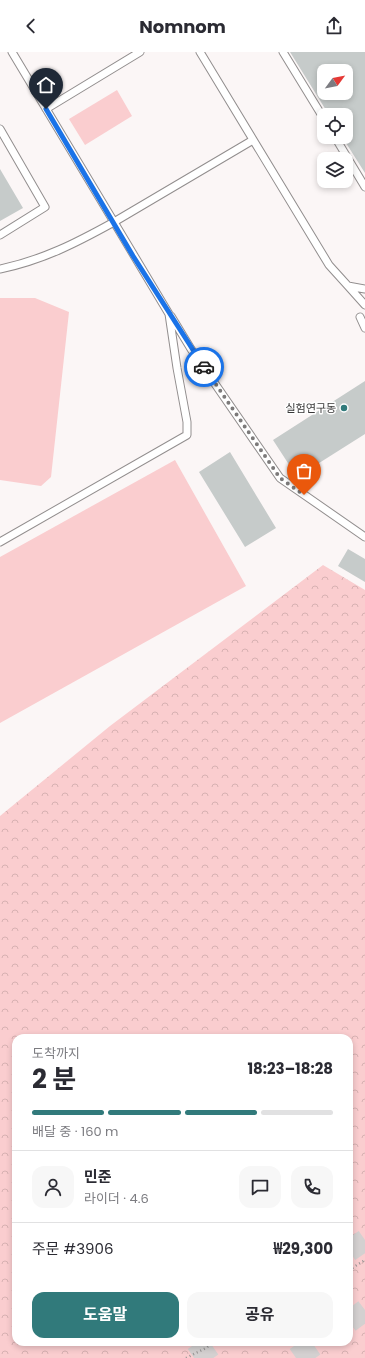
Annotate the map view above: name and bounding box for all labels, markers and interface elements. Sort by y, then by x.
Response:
text: Nomnom [139,14,226,39]
icon: back [20,15,42,37]
icon: share [323,15,345,37]
north arrow [317,64,353,100]
map controls [317,64,353,188]
pin [29,68,63,109]
icon: home [35,74,57,96]
button: locate [317,108,353,144]
button: layers [317,152,353,188]
courier [184,347,224,387]
icon: car [193,356,215,378]
place label: 실험연구동 [285,400,336,416]
marker: 실험연구동 [339,403,349,413]
pin [287,454,321,495]
icon: bag [293,460,315,482]
text: 도착까지 [32,1044,80,1063]
text: 18:23–18:28 [247,1058,333,1079]
text: 2 분 [32,1061,76,1097]
text: 배달 중 · 160 m [32,1122,119,1141]
button: person [32,1166,74,1208]
text: 민준 [84,1166,112,1187]
button: chat [239,1166,281,1208]
button: phone [291,1166,333,1208]
text: 라이더 · 4.6 [84,1189,149,1208]
text: 주문 #3906 [32,1238,113,1259]
text: ₩29,300 [273,1238,333,1259]
button: 도움말 [32,1292,179,1338]
button: 공유 [187,1292,333,1338]

